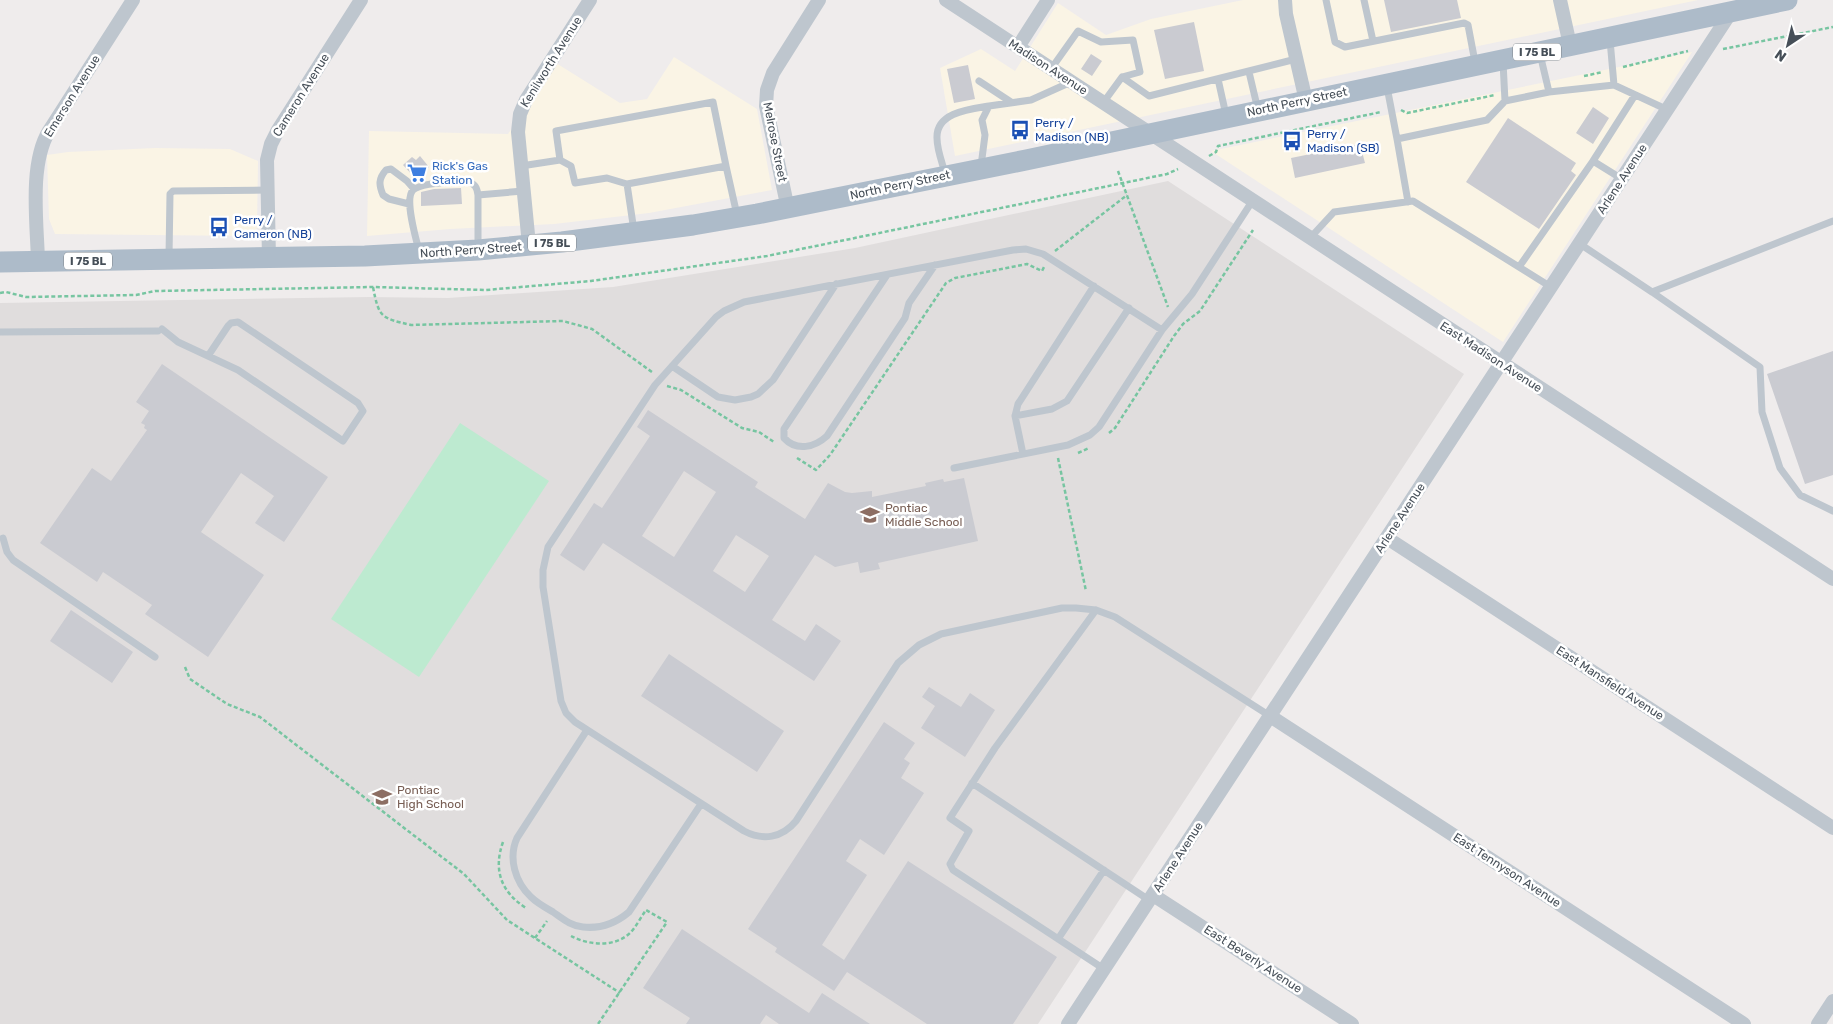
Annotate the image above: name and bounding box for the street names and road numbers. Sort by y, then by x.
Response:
street label: Kenilworth Avenue [517,14,585,110]
street label: Madison Avenue [1006,36,1090,98]
road number: I 75 BL [1513,44,1561,61]
street label: Cameron Avenue [270,51,332,139]
street label: Emerson Avenue [41,52,103,140]
street label: North Perry Street [1246,84,1349,119]
street label: Melrose Street [760,101,790,183]
street label: Arlene Avenue [1594,141,1650,217]
street label: North Perry Street [849,167,952,202]
road number: I 75 BL [528,234,576,252]
street label: North Perry Street [420,239,523,261]
road number: I 75 BL [64,252,112,270]
street label: East Madison Avenue [1437,319,1545,395]
street label: Arlene Avenue [1372,480,1428,556]
street label: East Mansfield Avenue [1554,643,1667,723]
street label: Arlene Avenue [1150,819,1206,895]
street label: East Tennyson Avenue [1451,830,1564,910]
street label: East Beverly Avenue [1201,922,1305,996]

